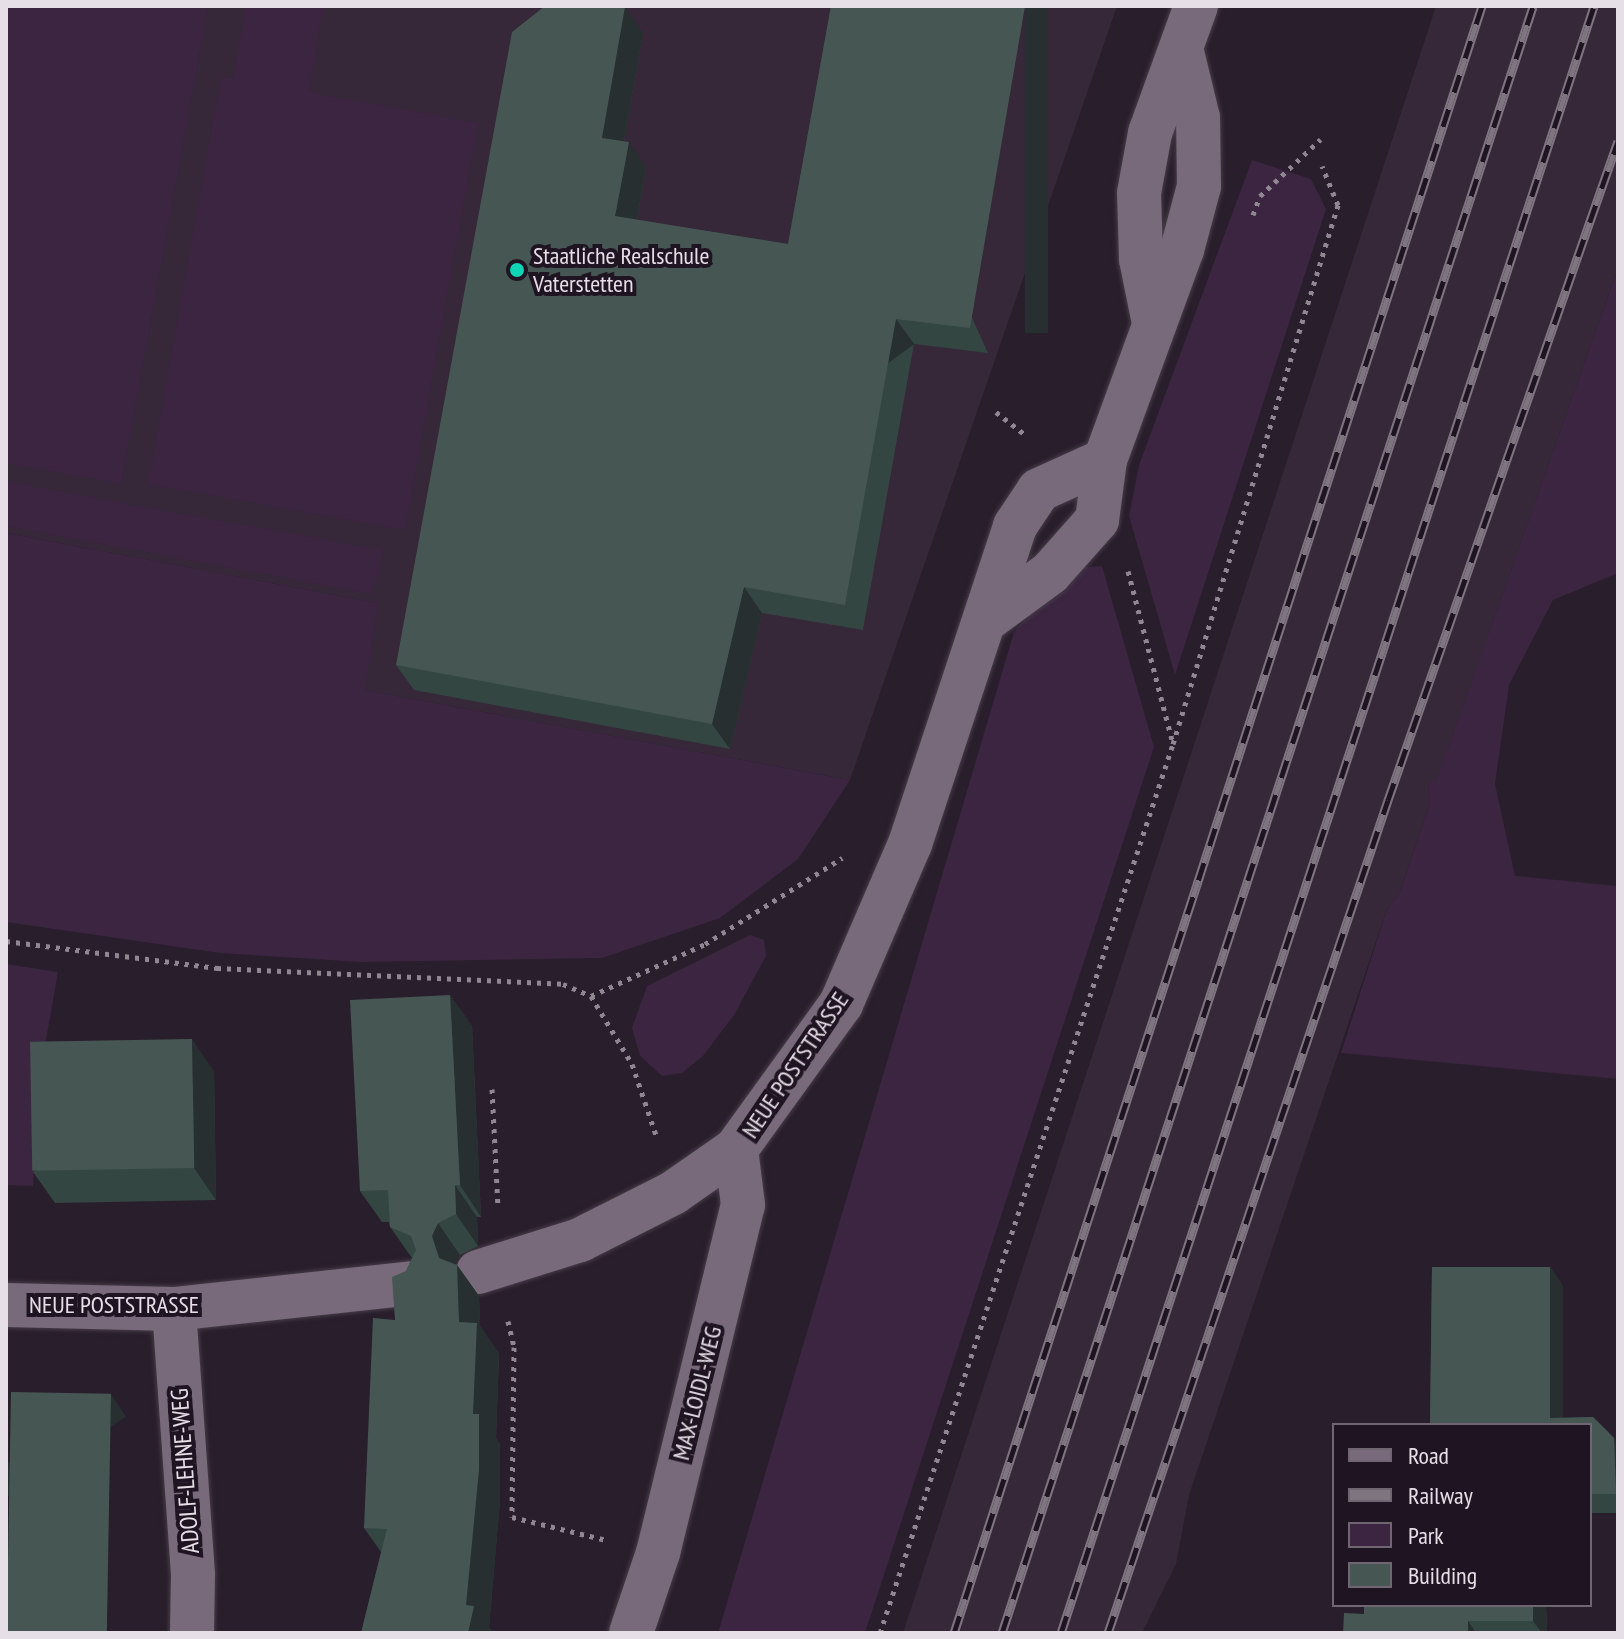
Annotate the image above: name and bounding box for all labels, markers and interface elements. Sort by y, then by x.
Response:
place label: Staatliche Realschule Vaterstetten [533,242,709,298]
marker: Staatliche Realschule Vaterstetten [508,261,526,279]
street label: NEUE POSTSTRASSE [736,987,854,1143]
street label: NEUE POSTSTRASSE [29,1291,199,1319]
street label: MAX-LOIDL-WEG [666,1323,728,1463]
street label: ADOLF-LEHNE-WEG [165,1387,205,1555]
legend [1332,1423,1592,1607]
text: Road [1408,1440,1449,1471]
text: Railway [1408,1480,1473,1511]
text: Park [1408,1520,1444,1551]
text: Building [1408,1560,1477,1591]

